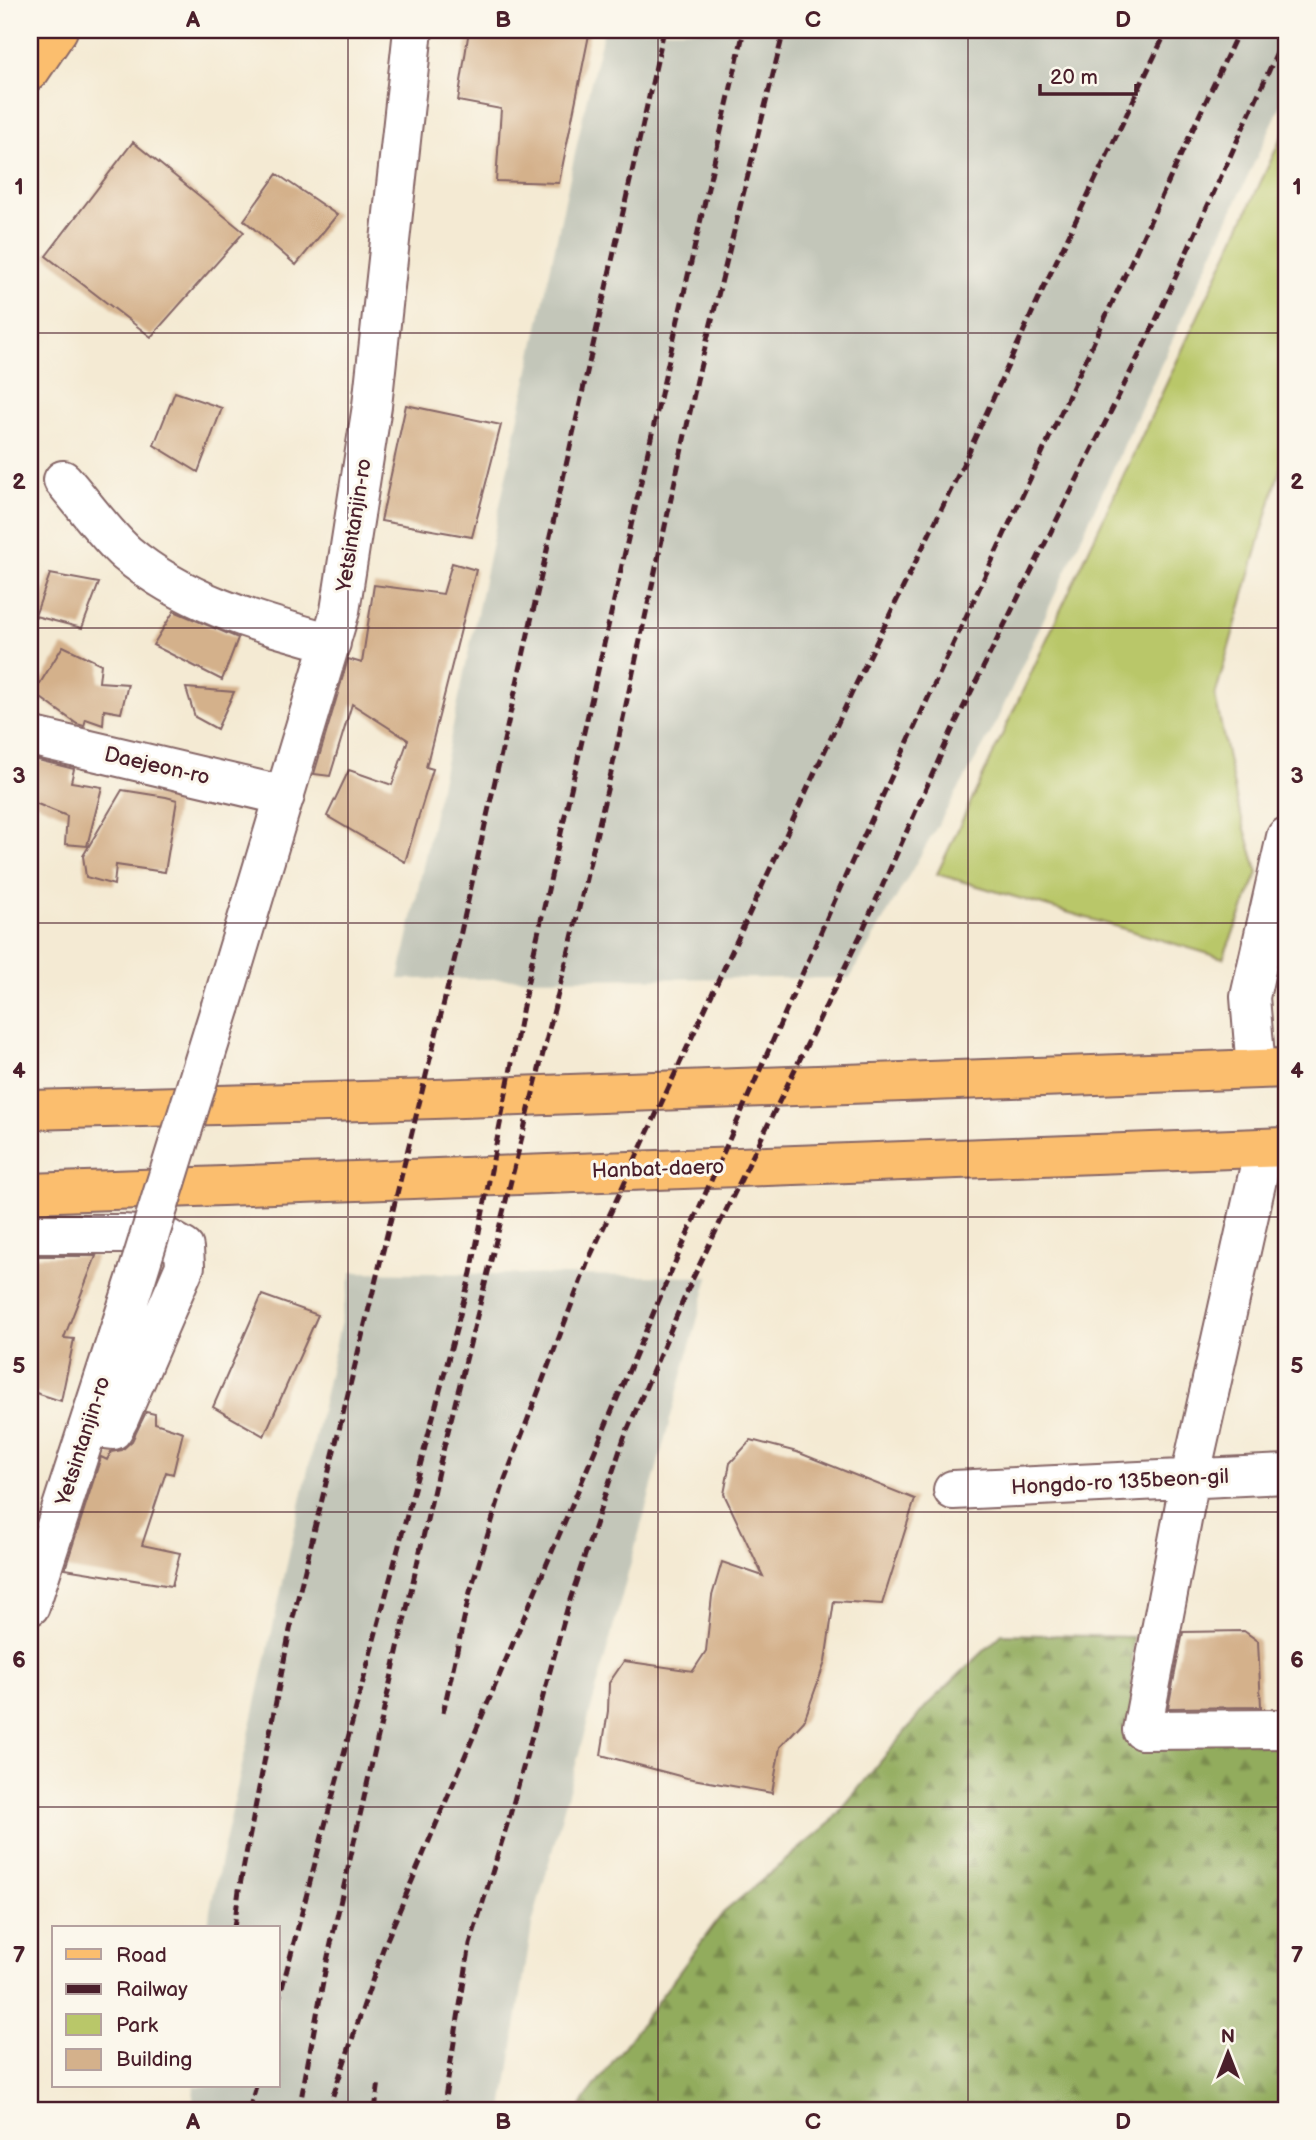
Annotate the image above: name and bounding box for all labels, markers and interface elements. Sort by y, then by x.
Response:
text: A [185,6,201,34]
text: B [495,6,511,34]
text: C [805,6,821,34]
text: D [1115,6,1131,34]
scale bar [1040,52,1136,96]
text: 20 m [1050,65,1098,90]
text: 1 [14,173,24,201]
text: 1 [1292,173,1302,201]
street label: Yetsintanjin-ro [331,457,377,594]
text: 2 [12,468,26,496]
text: 2 [1290,468,1304,496]
street label: Daejeon-ro [102,742,212,790]
text: 3 [12,762,26,790]
text: 3 [1290,762,1304,790]
text: 4 [12,1057,26,1085]
text: 4 [1290,1057,1304,1085]
street label: Hanbat-daero [591,1154,725,1184]
text: 5 [12,1352,26,1380]
text: 5 [1290,1352,1304,1380]
street label: Yetsintanjin-ro [50,1373,116,1510]
street label: Hongdo-ro 135beon-gil [1010,1464,1230,1500]
text: 6 [12,1646,26,1674]
text: 6 [1290,1646,1304,1674]
legend [52,1926,280,2088]
text: 7 [13,1941,26,1969]
text: 7 [1291,1941,1304,1969]
text: Road [116,1943,167,1968]
text: Railway [116,1977,188,2002]
text: Park [116,2013,159,2038]
north arrow [1194,2018,1264,2088]
text: N [1221,2026,1235,2049]
text: Building [116,2047,192,2072]
text: A [185,2108,201,2136]
text: B [495,2108,511,2136]
text: C [805,2108,821,2136]
text: D [1115,2108,1131,2136]

